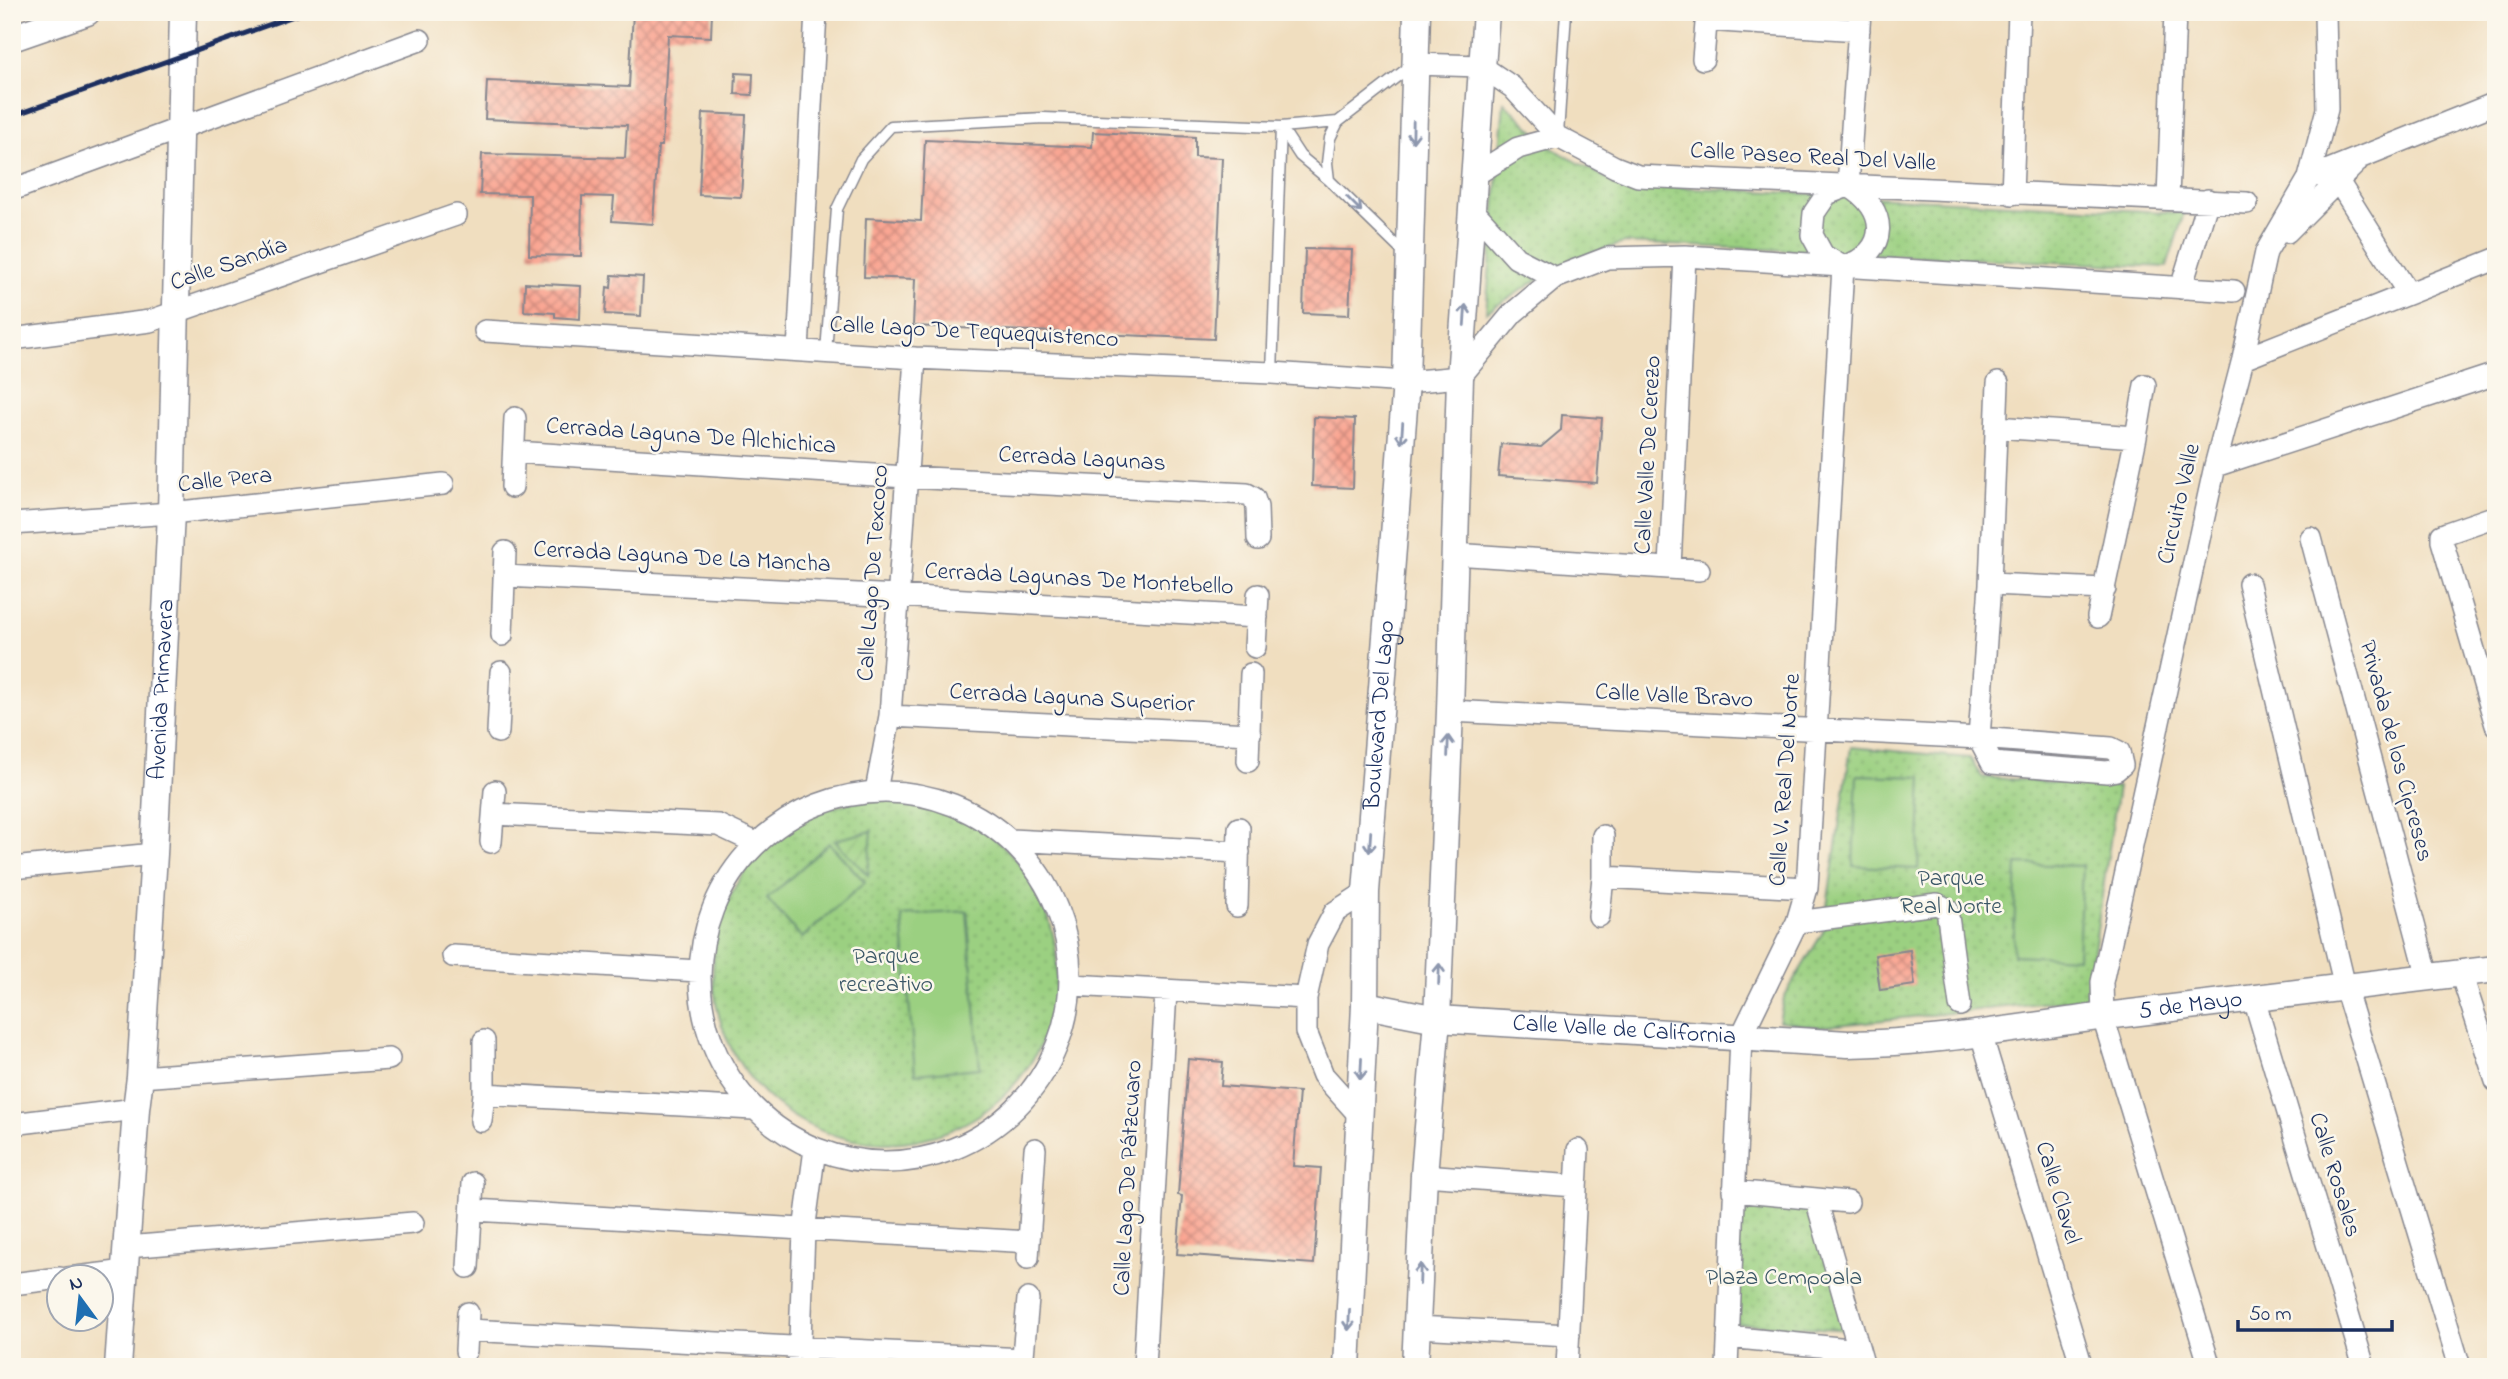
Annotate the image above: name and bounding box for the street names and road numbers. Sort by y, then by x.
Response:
street label: Calle Paseo Real Del Valle [1689,134,1937,182]
street label: Calle Sandía [166,229,292,301]
street label: Calle Lago De Tequequistenco [829,308,1119,358]
street label: Calle Valle De Cerezo [1626,355,1672,555]
street label: Cerrada Laguna De Alchichica [545,409,837,465]
street label: Cerrada Lagunas [997,438,1167,482]
street label: Circuito Valle [2149,440,2211,568]
street label: Calle Pera [176,459,274,503]
street label: Calle Lago De Texcoco [849,463,899,683]
street label: Cerrada Laguna De La Mancha [532,533,832,583]
street label: Cerrada Lagunas De Montebello [924,554,1234,606]
street label: Avenida Primavera [140,598,184,781]
street label: Boulevard Del Lago [1355,619,1405,812]
street label: Privada de los Cipreses [2349,636,2441,866]
street label: Calle V. Real Del Norte [1761,672,1811,888]
street label: Cerrada Laguna Superior [948,675,1196,723]
street label: Calle Valle Bravo [1594,675,1754,719]
street label: 5 de Mayo [2137,982,2244,1029]
street label: Calle Valle de California [1512,1006,1737,1055]
street label: Calle Lago De Pátzcuaro [1105,1059,1153,1297]
street label: Calle Rosales [2298,1108,2370,1242]
street label: Calle Clavel [2025,1137,2089,1249]

